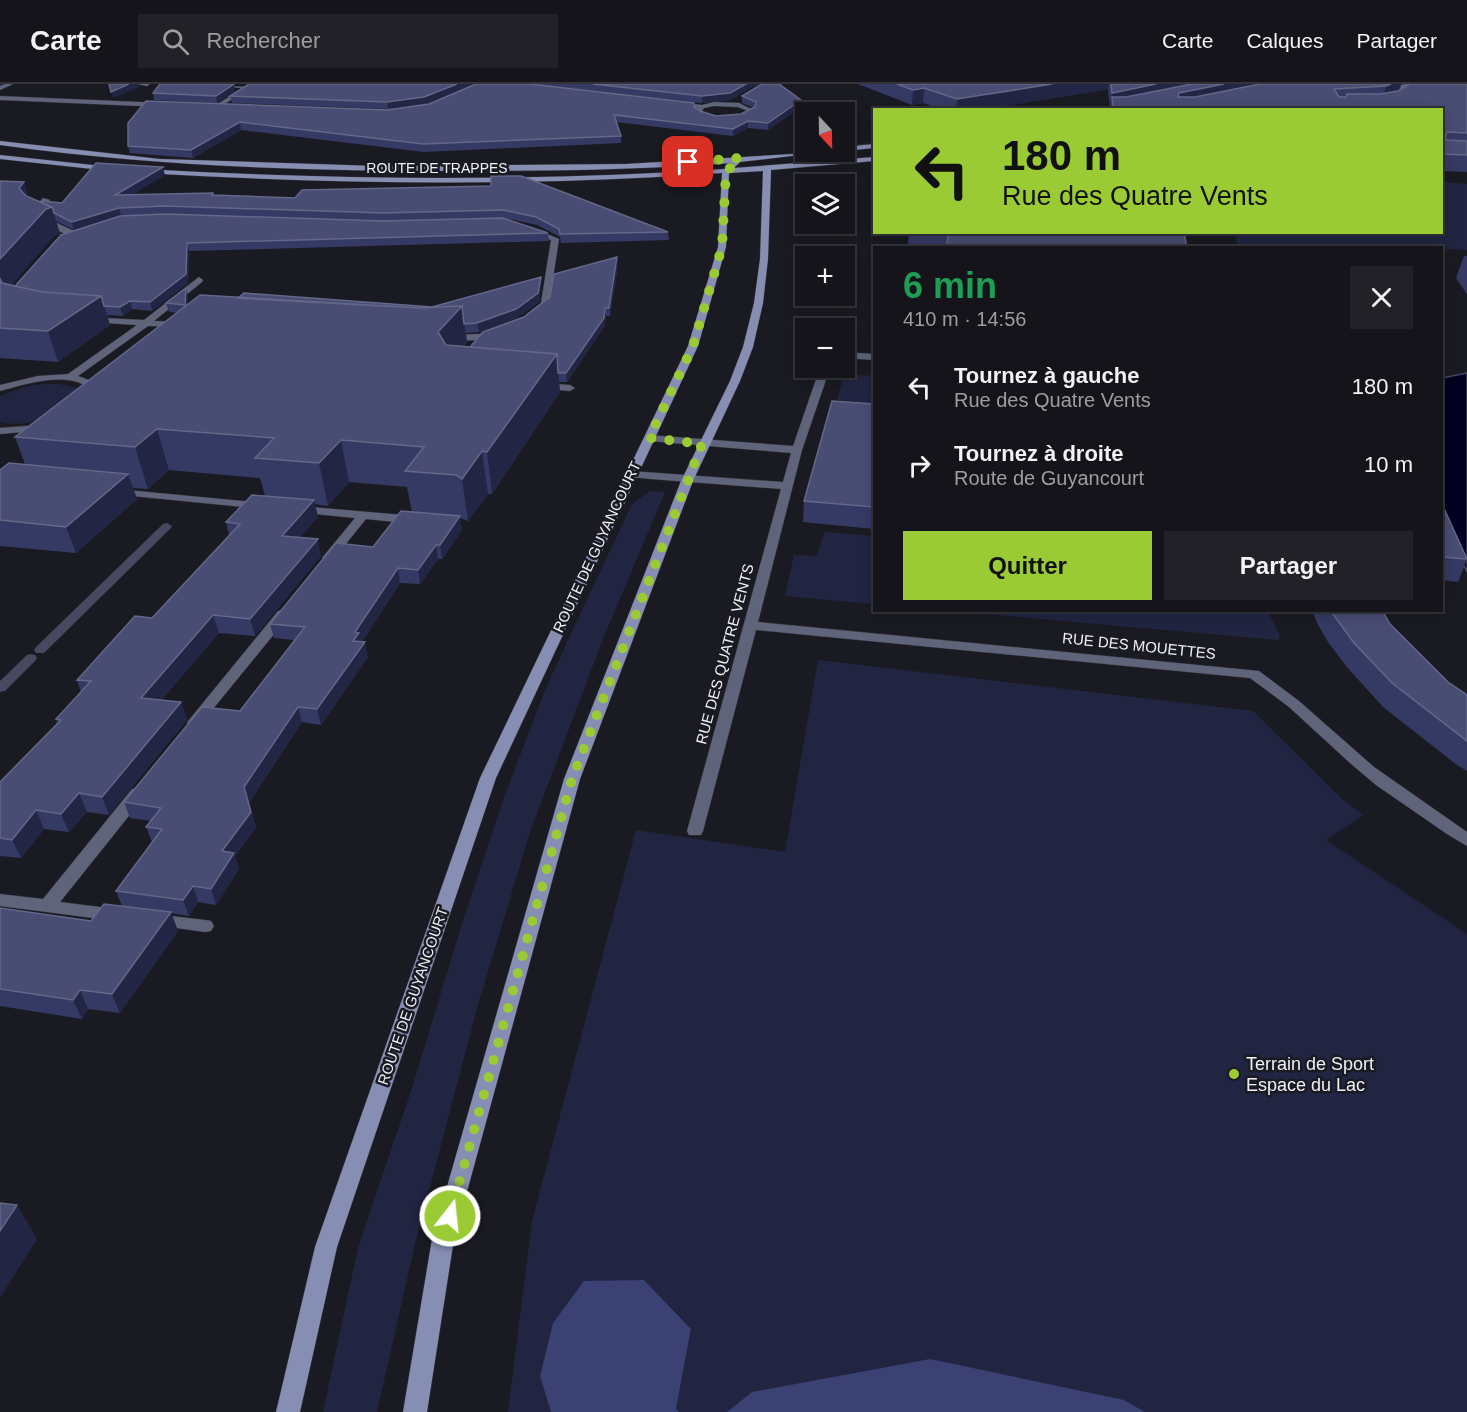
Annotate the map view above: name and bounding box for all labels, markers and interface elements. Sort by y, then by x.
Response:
search box [138,14,558,68]
text: Carte [30,25,102,56]
icon: search [159,25,192,58]
text: Rechercher [207,28,320,53]
text: Carte [1162,29,1213,52]
text: Calques [1246,29,1323,52]
text: Partager [1356,29,1437,52]
north arrow [795,102,855,162]
map controls [795,102,855,378]
icon: left [903,132,981,210]
text: 180 m [1002,132,1121,179]
pin [662,136,713,187]
icon: arrive [671,145,704,178]
street label: ROUTE DE TRAPPES [366,160,508,176]
button: layers [795,174,855,234]
text: Rue des Quatre Vents [1002,181,1268,211]
button: + [795,246,855,306]
text: 6 min [903,265,997,306]
button: close [1350,266,1413,329]
text: 410 m · 14:56 [903,308,1026,330]
button: − [795,318,855,378]
text: Tournez à gauche [954,363,1139,388]
icon: left [903,371,936,404]
text: 180 m [1352,374,1413,399]
text: Rue des Quatre Vents [954,389,1151,411]
text: Tournez à droite [954,441,1124,466]
icon: right [903,449,936,482]
text: 10 m [1364,452,1413,477]
street label: ROUTE DE GUYANCOURT [549,458,644,635]
text: Route de Guyancourt [954,467,1144,489]
button: Quitter [903,531,1152,600]
button: Partager [1164,531,1413,600]
street label: RUE DES QUATRE VENTS [692,562,757,746]
street label: RUE DES MOUETTES [1061,629,1217,662]
street label: ROUTE DE GUYANCOURT [374,905,451,1087]
place label: Terrain de Sport Espace du Lac [1246,1054,1374,1095]
marker: Terrain de Sport Espace du Lac [1227,1067,1241,1081]
position arrow [418,1184,482,1248]

